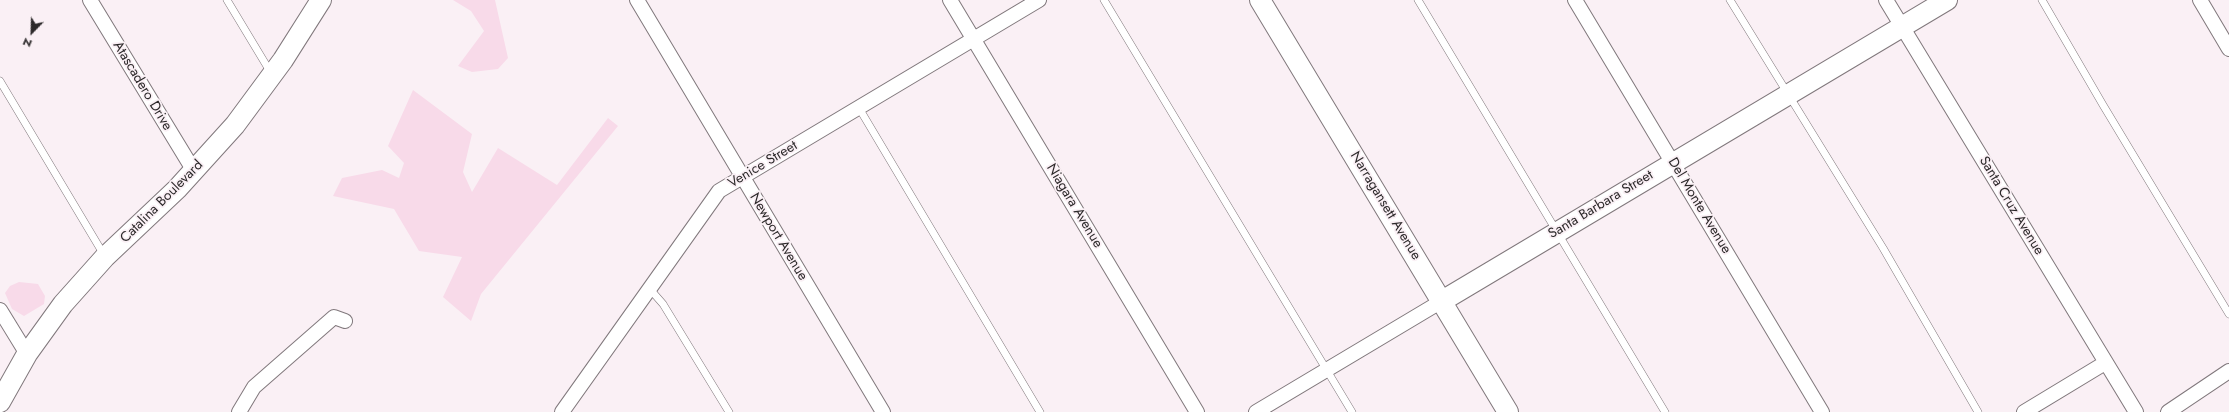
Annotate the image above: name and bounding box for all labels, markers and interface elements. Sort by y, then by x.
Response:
north arrow [12,12,52,52]
text: N [20,34,34,52]
street label: Atascadero Drive [109,38,175,134]
street label: Venice Street [725,138,801,192]
street label: Narragansett Avenue [1346,149,1424,263]
street label: Santa Cruz Avenue [1975,154,2047,258]
street label: Del Monte Avenue [1664,155,1734,257]
street label: Catalina Boulevard [117,157,207,247]
street label: Niagara Avenue [1042,161,1106,251]
street label: Santa Barbara Street [1546,167,1656,243]
street label: Newport Avenue [745,190,811,284]

